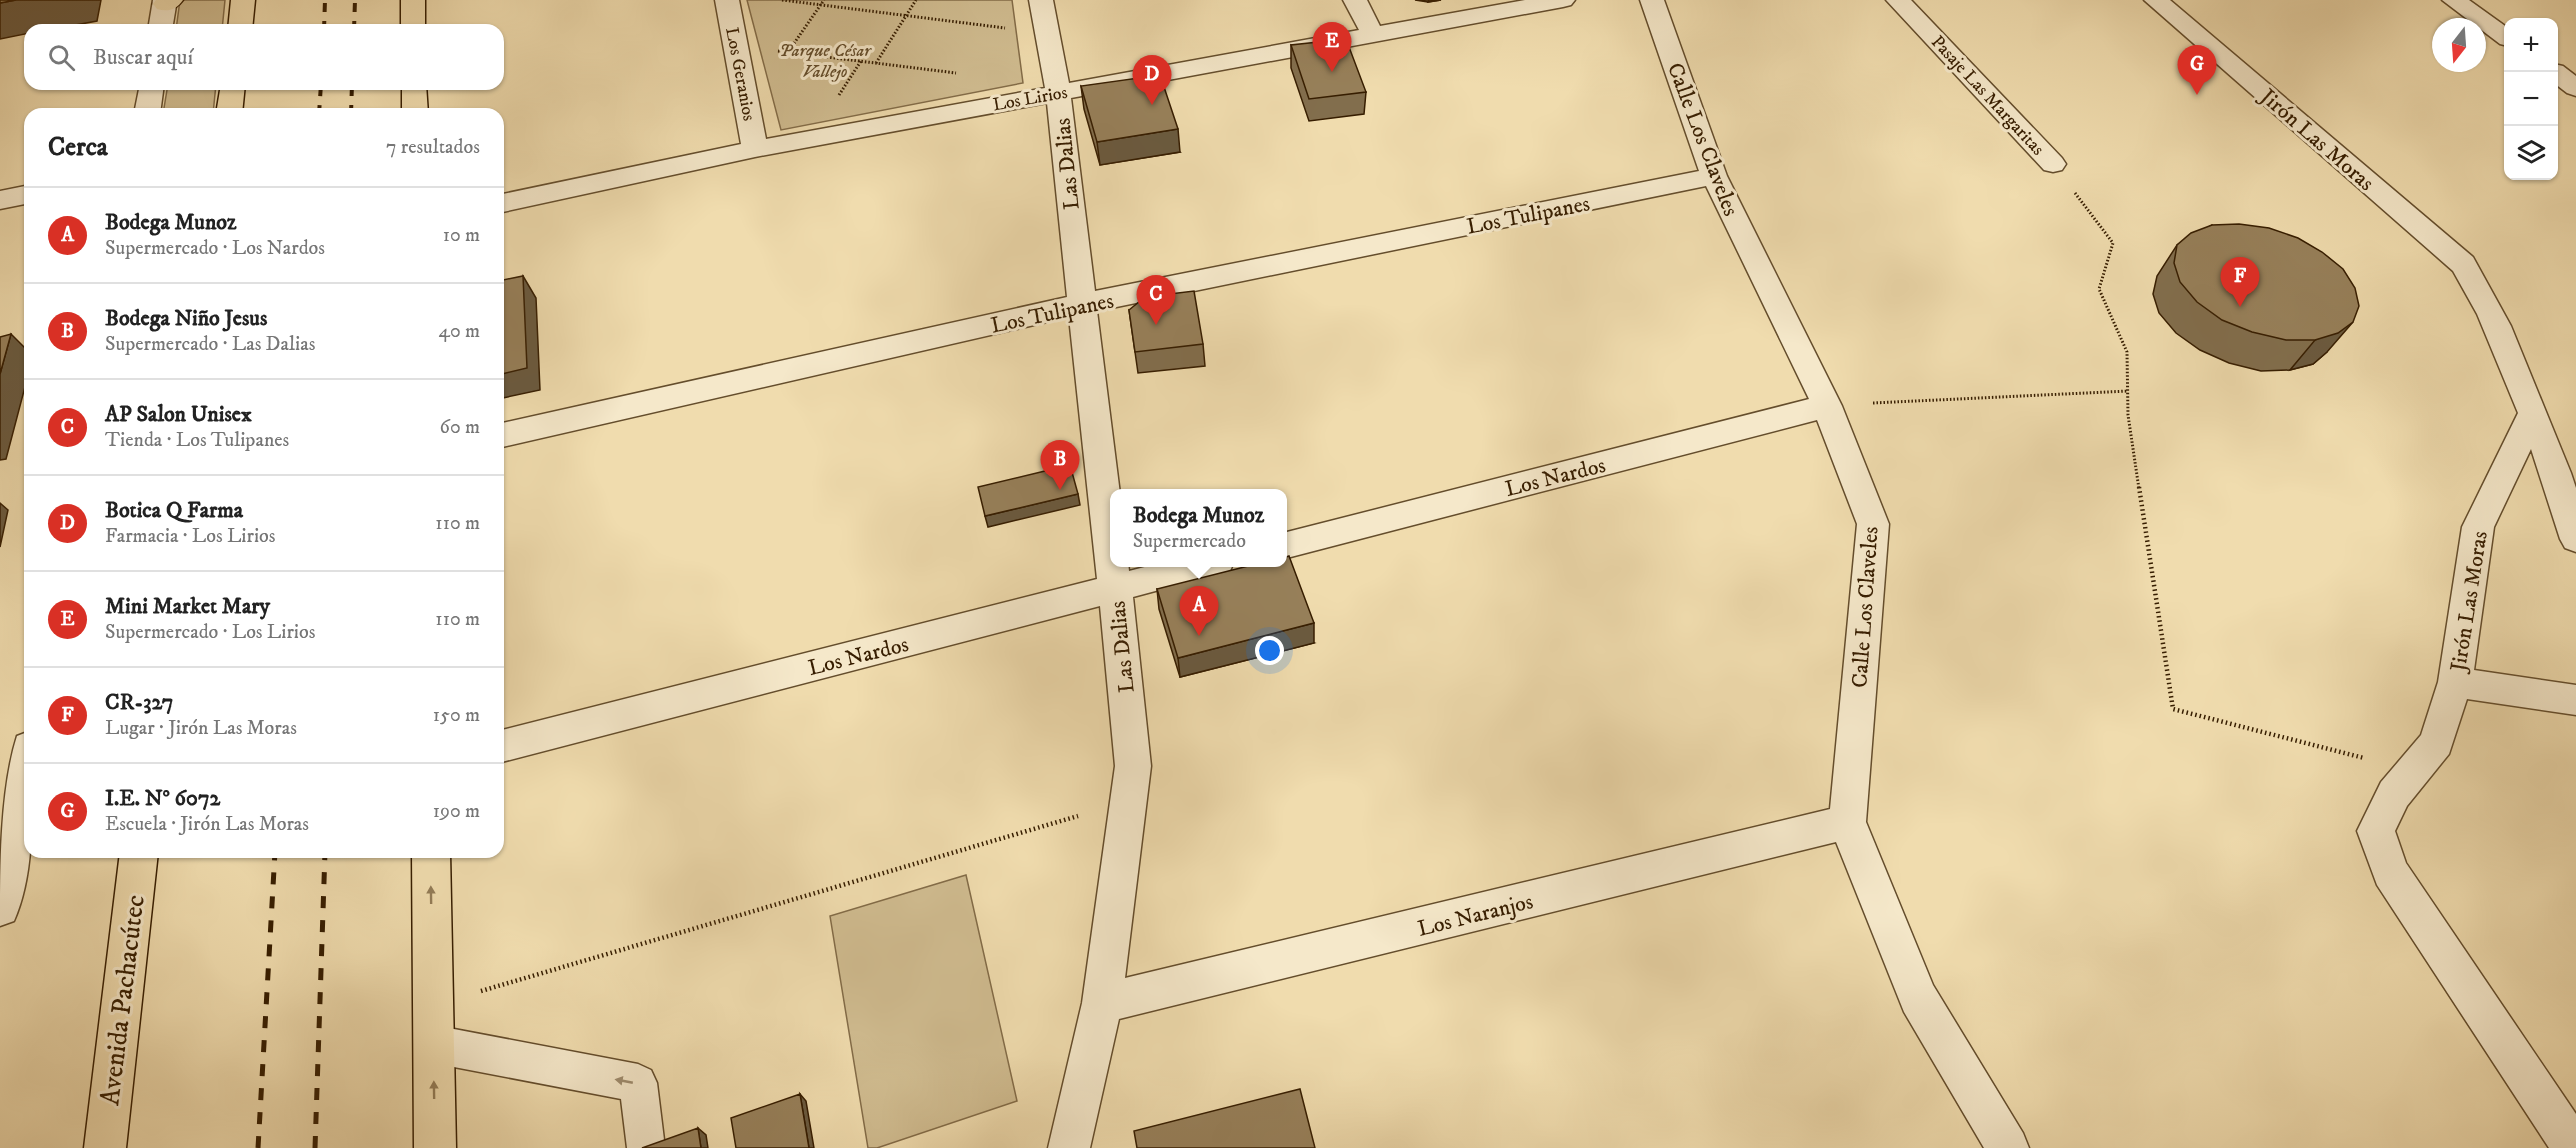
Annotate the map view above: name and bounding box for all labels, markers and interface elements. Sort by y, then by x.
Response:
north arrow [2432,18,2486,72]
map controls [2504,18,2558,180]
button: + [2504,18,2558,72]
pin: E [1312,22,1352,72]
search box [24,24,504,90]
street label: Los Geranios [720,26,760,123]
street label: Pasaje Las Margaritas [1926,31,2048,160]
park label: Parque César Vallejo [779,40,872,83]
icon: search [45,41,78,74]
text: Buscar aquí [93,44,193,71]
pin: G [2178,46,2216,95]
pin: D [1132,56,1172,105]
street label: Calle Los Claveles [1661,59,1744,220]
button: − [2504,72,2558,126]
street label: Los Lirios [991,82,1069,116]
street label: Jirón Las Moras [2253,82,2379,197]
street label: Las Dalias [1049,117,1086,211]
button: layers [2504,126,2558,180]
text: Cerca [48,131,108,164]
text: 7 resultados [386,135,480,160]
street label: Los Tulipanes [1464,190,1592,241]
text: Bodega Munoz [105,209,237,236]
text: A [61,223,74,248]
text: 10 m [443,223,480,248]
text: Supermercado · Los Nardos [105,236,325,261]
pin: F [2220,258,2260,307]
pin: C [1136,276,1176,325]
street label: Los Tulipanes [988,287,1116,340]
text: Bodega Niño Jesus [105,305,267,332]
text: B [61,319,74,344]
text: 40 m [438,319,480,344]
text: Supermercado · Las Dalias [105,332,315,357]
text: AP Salon Unisex [105,401,252,428]
text: C [61,415,74,440]
text: 60 m [440,415,480,440]
text: Tienda · Los Tulipanes [105,428,289,453]
pin: B [1040,440,1080,490]
street label: Los Nardos [1502,452,1608,503]
popup [1110,489,1287,567]
text: Botica Q Farma [105,497,243,524]
text: Bodega Munoz [1133,502,1264,529]
text: D [60,511,75,536]
text: 110 m [435,511,480,536]
text: Farmacia · Los Lirios [105,524,275,549]
street label: Calle Los Claveles [1846,525,1885,689]
text: Supermercado [1133,529,1246,554]
street label: Jirón Las Moras [2445,529,2494,675]
pin: A [1180,586,1218,636]
text: Mini Market Mary [105,593,270,620]
street label: Las Dalias [1104,600,1141,694]
text: E [60,607,75,632]
text: 110 m [435,607,480,632]
text: Supermercado · Los Lirios [105,620,315,645]
street label: Los Nardos [805,631,911,682]
your location [1255,636,1284,665]
text: CR-327 [105,689,173,716]
text: F [61,703,74,728]
text: 150 m [433,703,480,728]
text: Lugar · Jirón Las Moras [105,716,297,741]
text: I.E. N° 6072 [105,785,220,812]
text: G [61,799,74,824]
text: 190 m [433,799,480,824]
text: Escuela · Jirón Las Moras [105,812,309,837]
one-way arrow [427,885,436,904]
street label: Los Naranjos [1415,888,1536,943]
street label: Avenida Pachacútec [93,893,153,1107]
one-way arrow [614,1076,633,1085]
one-way arrow [429,1080,439,1099]

